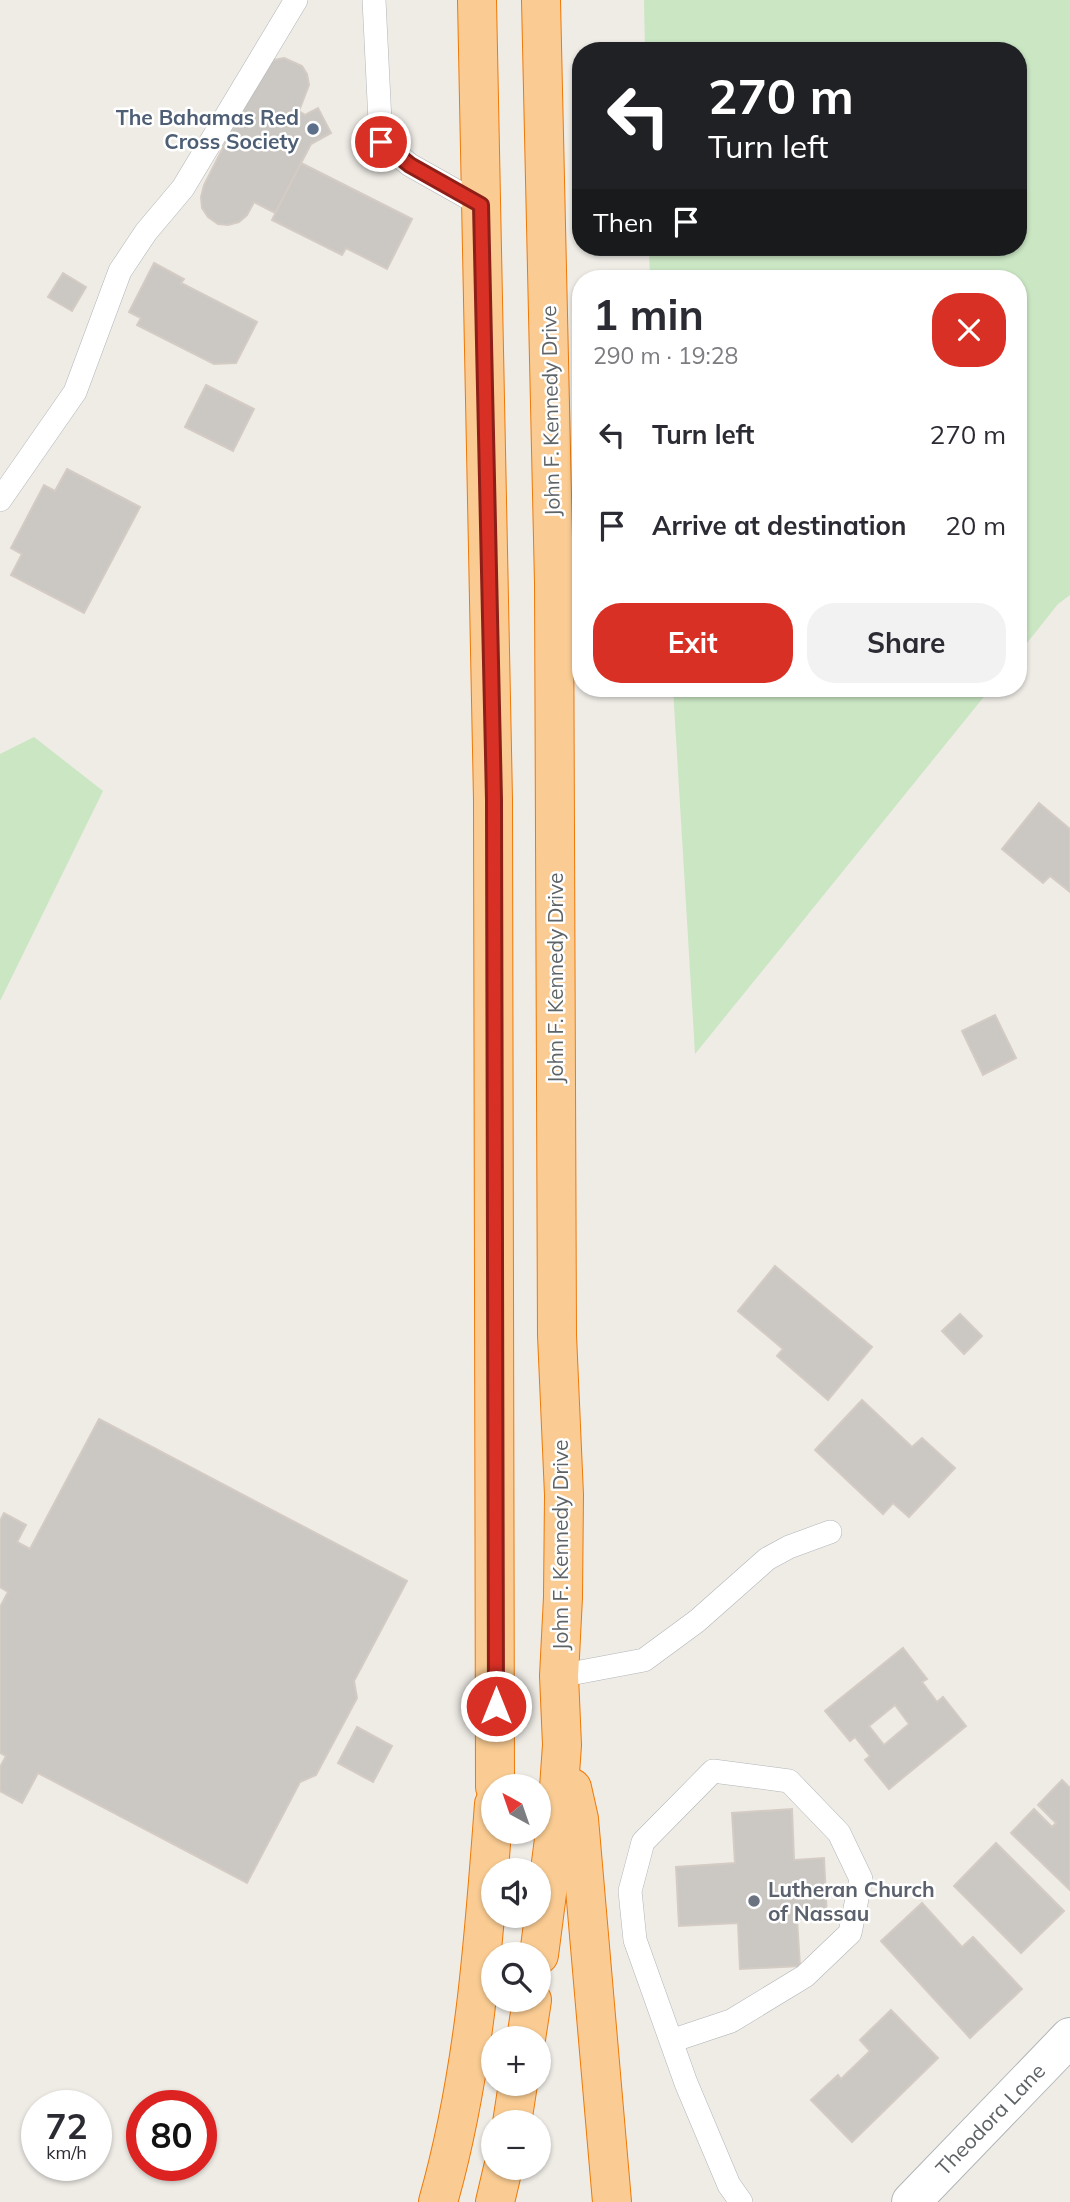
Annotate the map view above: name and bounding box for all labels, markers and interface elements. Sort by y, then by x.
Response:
text: 270 m [708,65,854,126]
icon: left [593,70,684,161]
place label: The Bahamas Red Cross Society [116,104,300,154]
pin [351,112,411,172]
marker: The Bahamas Red Cross Society [305,121,321,137]
icon: arrive [362,123,400,161]
text: Turn left [708,126,828,166]
icon: arrive [667,203,705,241]
text: Then [593,206,653,239]
text: 1 min [593,288,704,341]
button: close [932,293,1006,367]
street label: John F. Kennedy Drive [535,305,565,517]
text: 290 m · 19:28 [593,341,738,370]
icon: left [593,416,631,454]
text: Turn left [652,418,754,451]
text: 270 m [930,418,1006,451]
icon: arrive [593,507,631,545]
text: Arrive at destination [652,509,907,542]
text: 20 m [945,509,1006,542]
button: Exit [593,603,793,683]
button: Share [807,603,1006,683]
street label: John F. Kennedy Drive [542,873,568,1083]
street label: John F. Kennedy Drive [547,1440,573,1650]
position arrow [459,1669,533,1743]
north arrow [481,1774,551,1844]
map controls [481,1774,551,2180]
button: sound [481,1858,551,1928]
place label: Lutheran Church of Nassau [768,1876,935,1926]
marker: Lutheran Church of Nassau [746,1893,762,1909]
button: search [481,1942,551,2012]
button: + [481,2026,551,2096]
street label: Theodora Lane [930,2057,1050,2181]
speed limit sign: 80 [126,2090,217,2181]
text: 72 [45,2104,88,2148]
button: − [481,2110,551,2180]
text: km/h [46,2141,87,2164]

